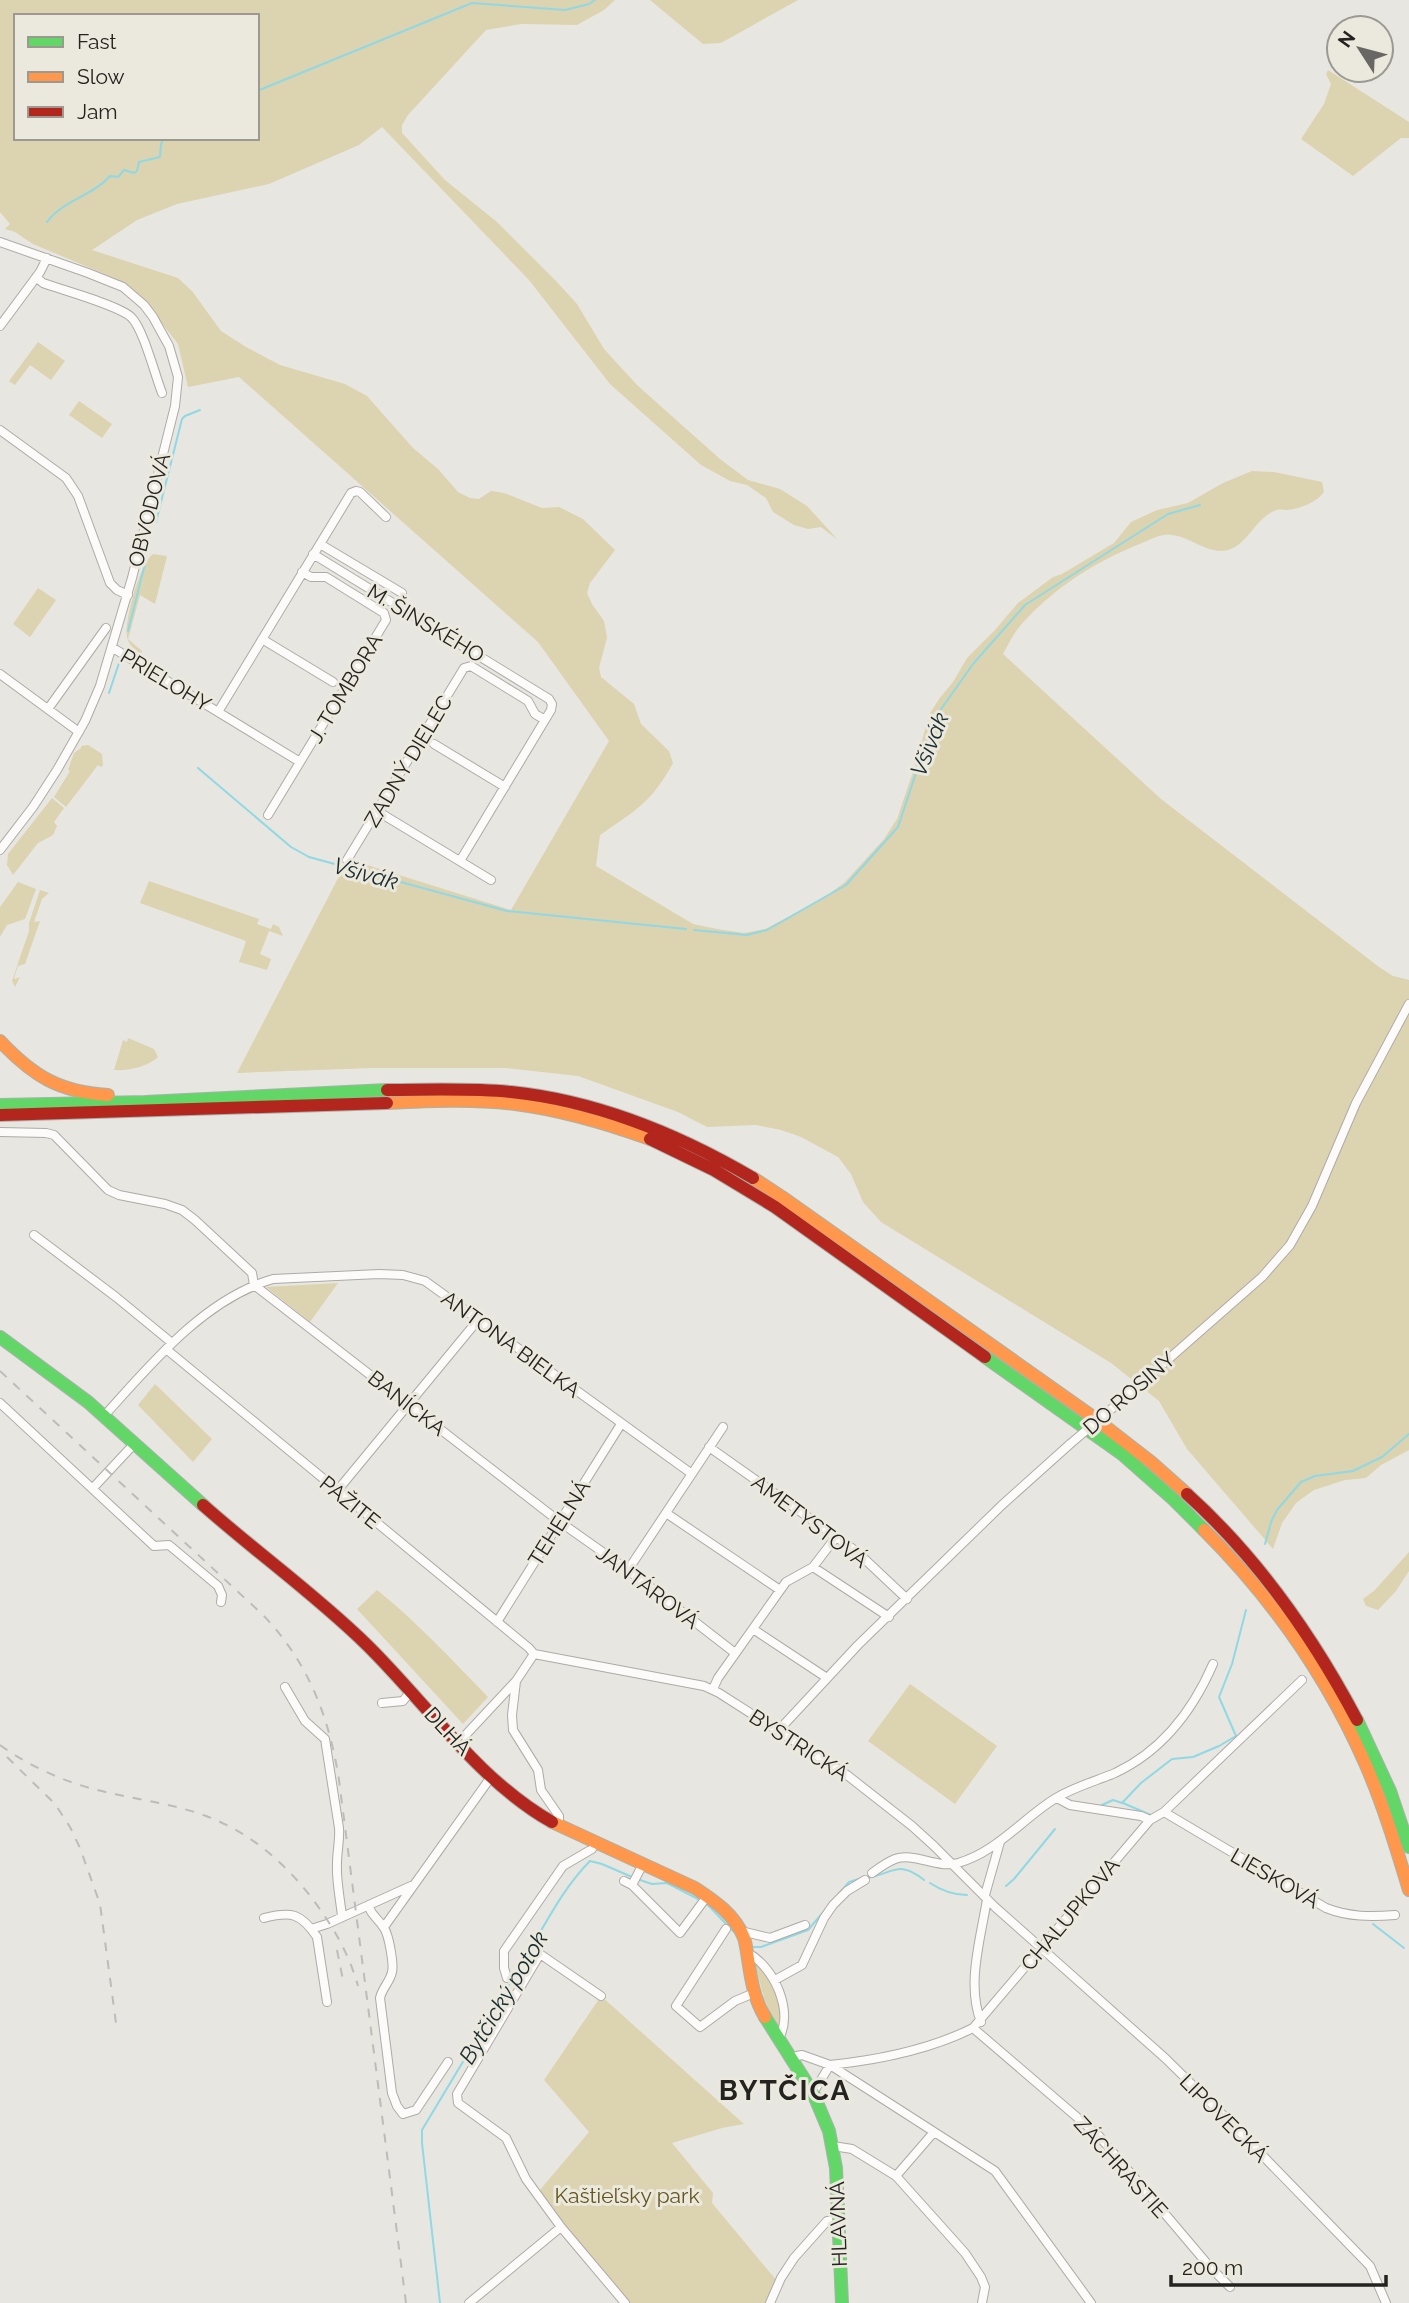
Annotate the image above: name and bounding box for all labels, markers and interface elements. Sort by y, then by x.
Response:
legend [14,14,259,140]
north arrow [1325,14,1395,84]
text: N [1333,27,1359,51]
text: Fast [77,29,117,54]
text: Slow [77,64,125,89]
text: Jam [77,99,118,124]
street label: OBVODOVÁ [123,451,175,569]
street label: M. ŠINSKÉHO [363,578,489,668]
street label: J. TOMBORA [303,629,387,747]
street label: PRIELOHY [116,643,216,717]
street label: ZADNÝ DIELEC [359,691,457,831]
water label: Všivák [904,708,954,780]
water label: Všivák [330,851,402,895]
street label: ANTONA BIELKA [437,1285,585,1403]
street label: DO ROSINY [1078,1346,1180,1440]
street label: BANÍCKA [363,1365,451,1441]
street label: AMETYSTOVÁ [747,1469,873,1573]
street label: PAŽITE [315,1470,385,1534]
street label: TEHELNÁ [523,1475,595,1571]
street label: JANTÁROVÁ [592,1540,704,1634]
street label: DLHÁ [419,1702,477,1760]
street label: BYSTRICKÁ [745,1704,853,1786]
street label: LIESKOVÁ [1226,1843,1324,1913]
street label: CHALUPKOVA [1016,1852,1124,1976]
water label: Bytčický potok [453,1926,553,2068]
street label: LIPOVECKÁ [1175,2069,1273,2167]
district label: BYTČICA [719,2074,851,2107]
street label: ZÁCHRASTIE [1069,2111,1173,2223]
street label: HLAVNÁ [824,2181,852,2267]
park label: Kaštieľsky park [554,2183,700,2208]
scale bar [1171,2244,1386,2288]
text: 200 m [1182,2255,1243,2280]

